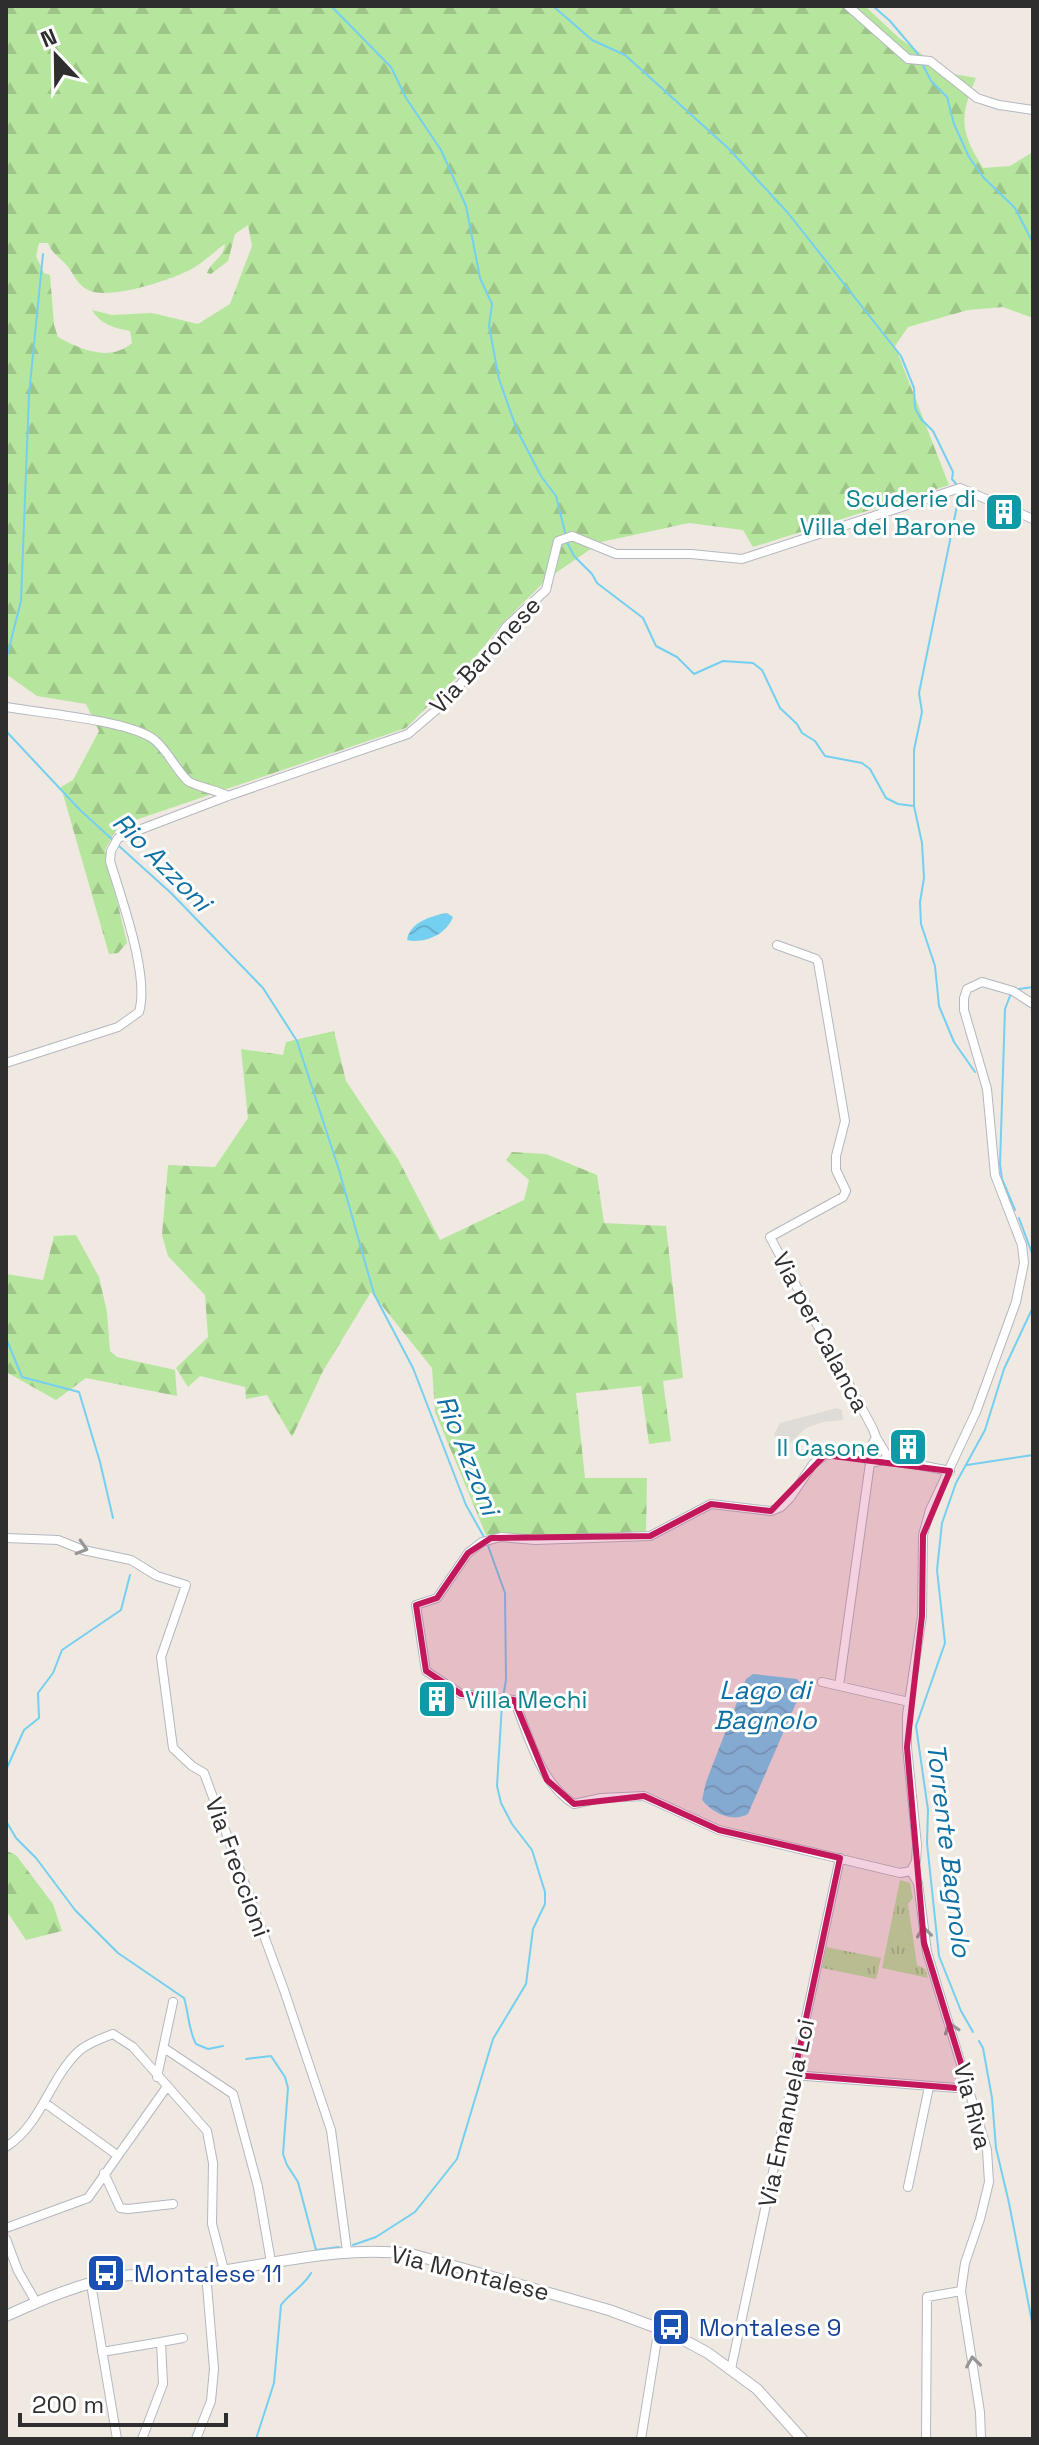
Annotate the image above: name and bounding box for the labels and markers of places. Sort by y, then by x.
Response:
place label: Scuderie di Villa del Barone [800,483,976,542]
building icon: Scuderie di Villa del Barone [983,491,1025,533]
building icon: Il Casone [887,1426,929,1468]
place label: Il Casone [777,1432,880,1463]
building icon: Villa Mechi [416,1678,458,1720]
place label: Villa Mechi [465,1684,587,1715]
bus stop icon: Montalese 11 [85,2252,127,2294]
place label: Montalese 11 [134,2258,282,2289]
bus stop icon: Montalese 9 [650,2306,692,2348]
place label: Montalese 9 [699,2312,842,2343]

